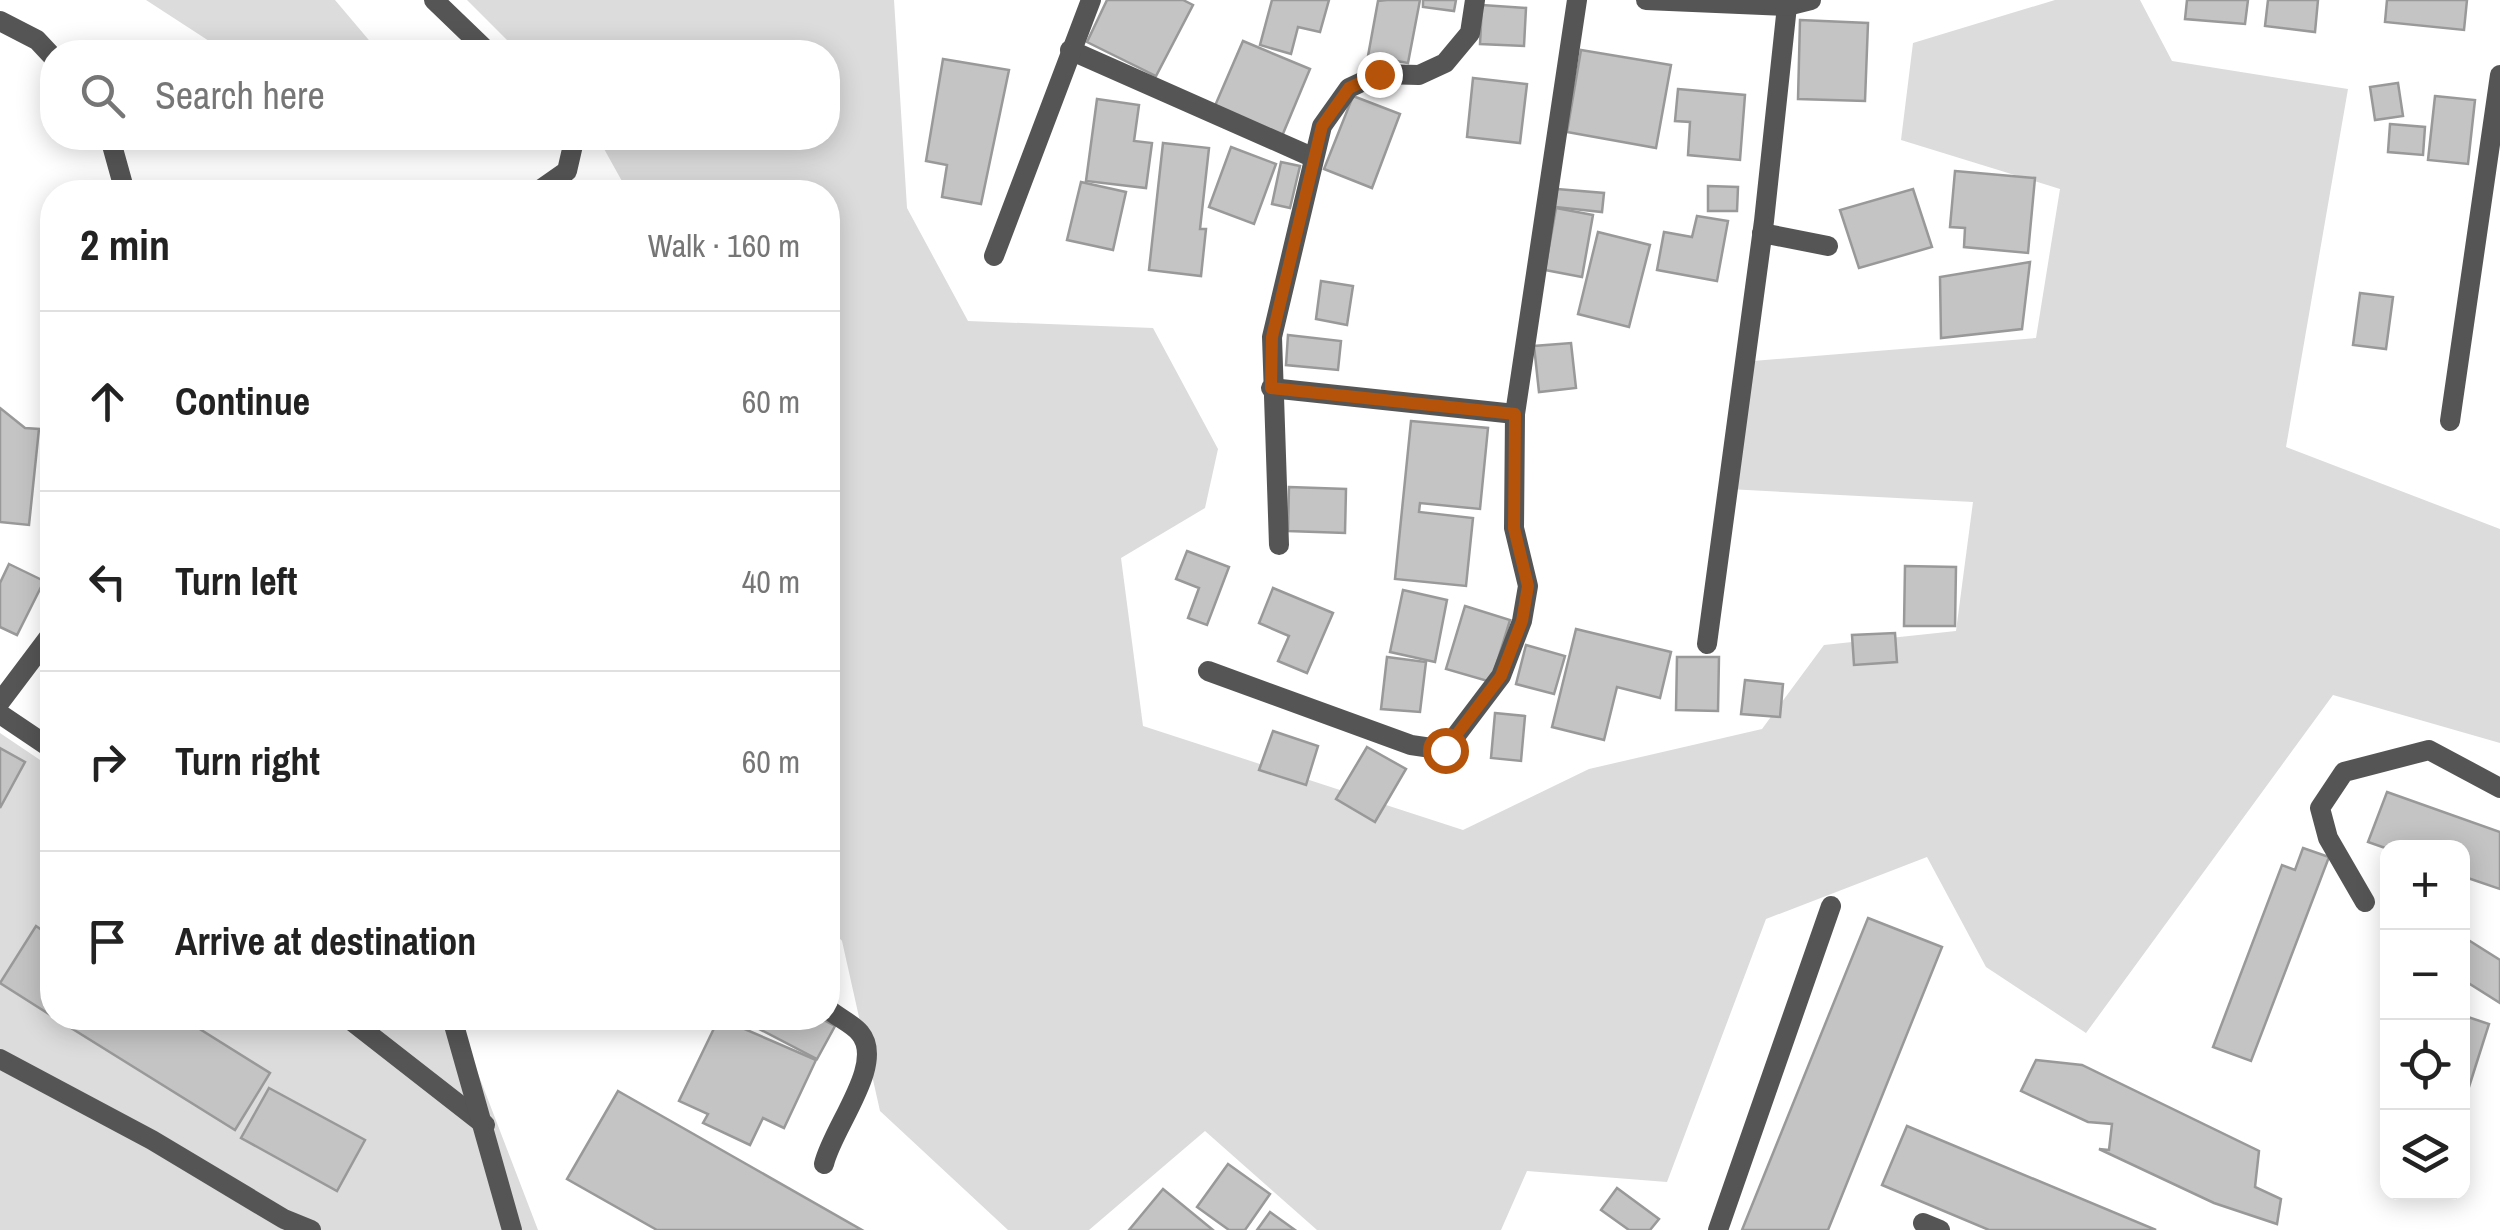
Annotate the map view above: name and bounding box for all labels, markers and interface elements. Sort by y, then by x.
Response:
search box [40,40,840,150]
route end [1357,52,1403,98]
icon: search [75,68,130,123]
text: Search here [155,70,325,121]
text: 2 min [80,217,170,273]
text: Walk · 160 m [648,224,800,267]
icon: ahead [80,374,135,429]
text: Continue [175,376,310,427]
text: 60 m [742,380,800,423]
icon: left [80,554,135,609]
text: Turn left [175,556,297,607]
text: 40 m [742,560,800,603]
route start [1423,728,1469,774]
icon: right [80,734,135,789]
text: Turn right [175,736,320,787]
text: 60 m [742,740,800,783]
map controls [2380,840,2470,1200]
button: + [2380,840,2470,930]
icon: arrive [80,914,135,969]
text: Arrive at destination [175,916,476,967]
button: − [2380,930,2470,1020]
button: locate [2380,1020,2470,1110]
button: layers [2380,1110,2470,1200]

